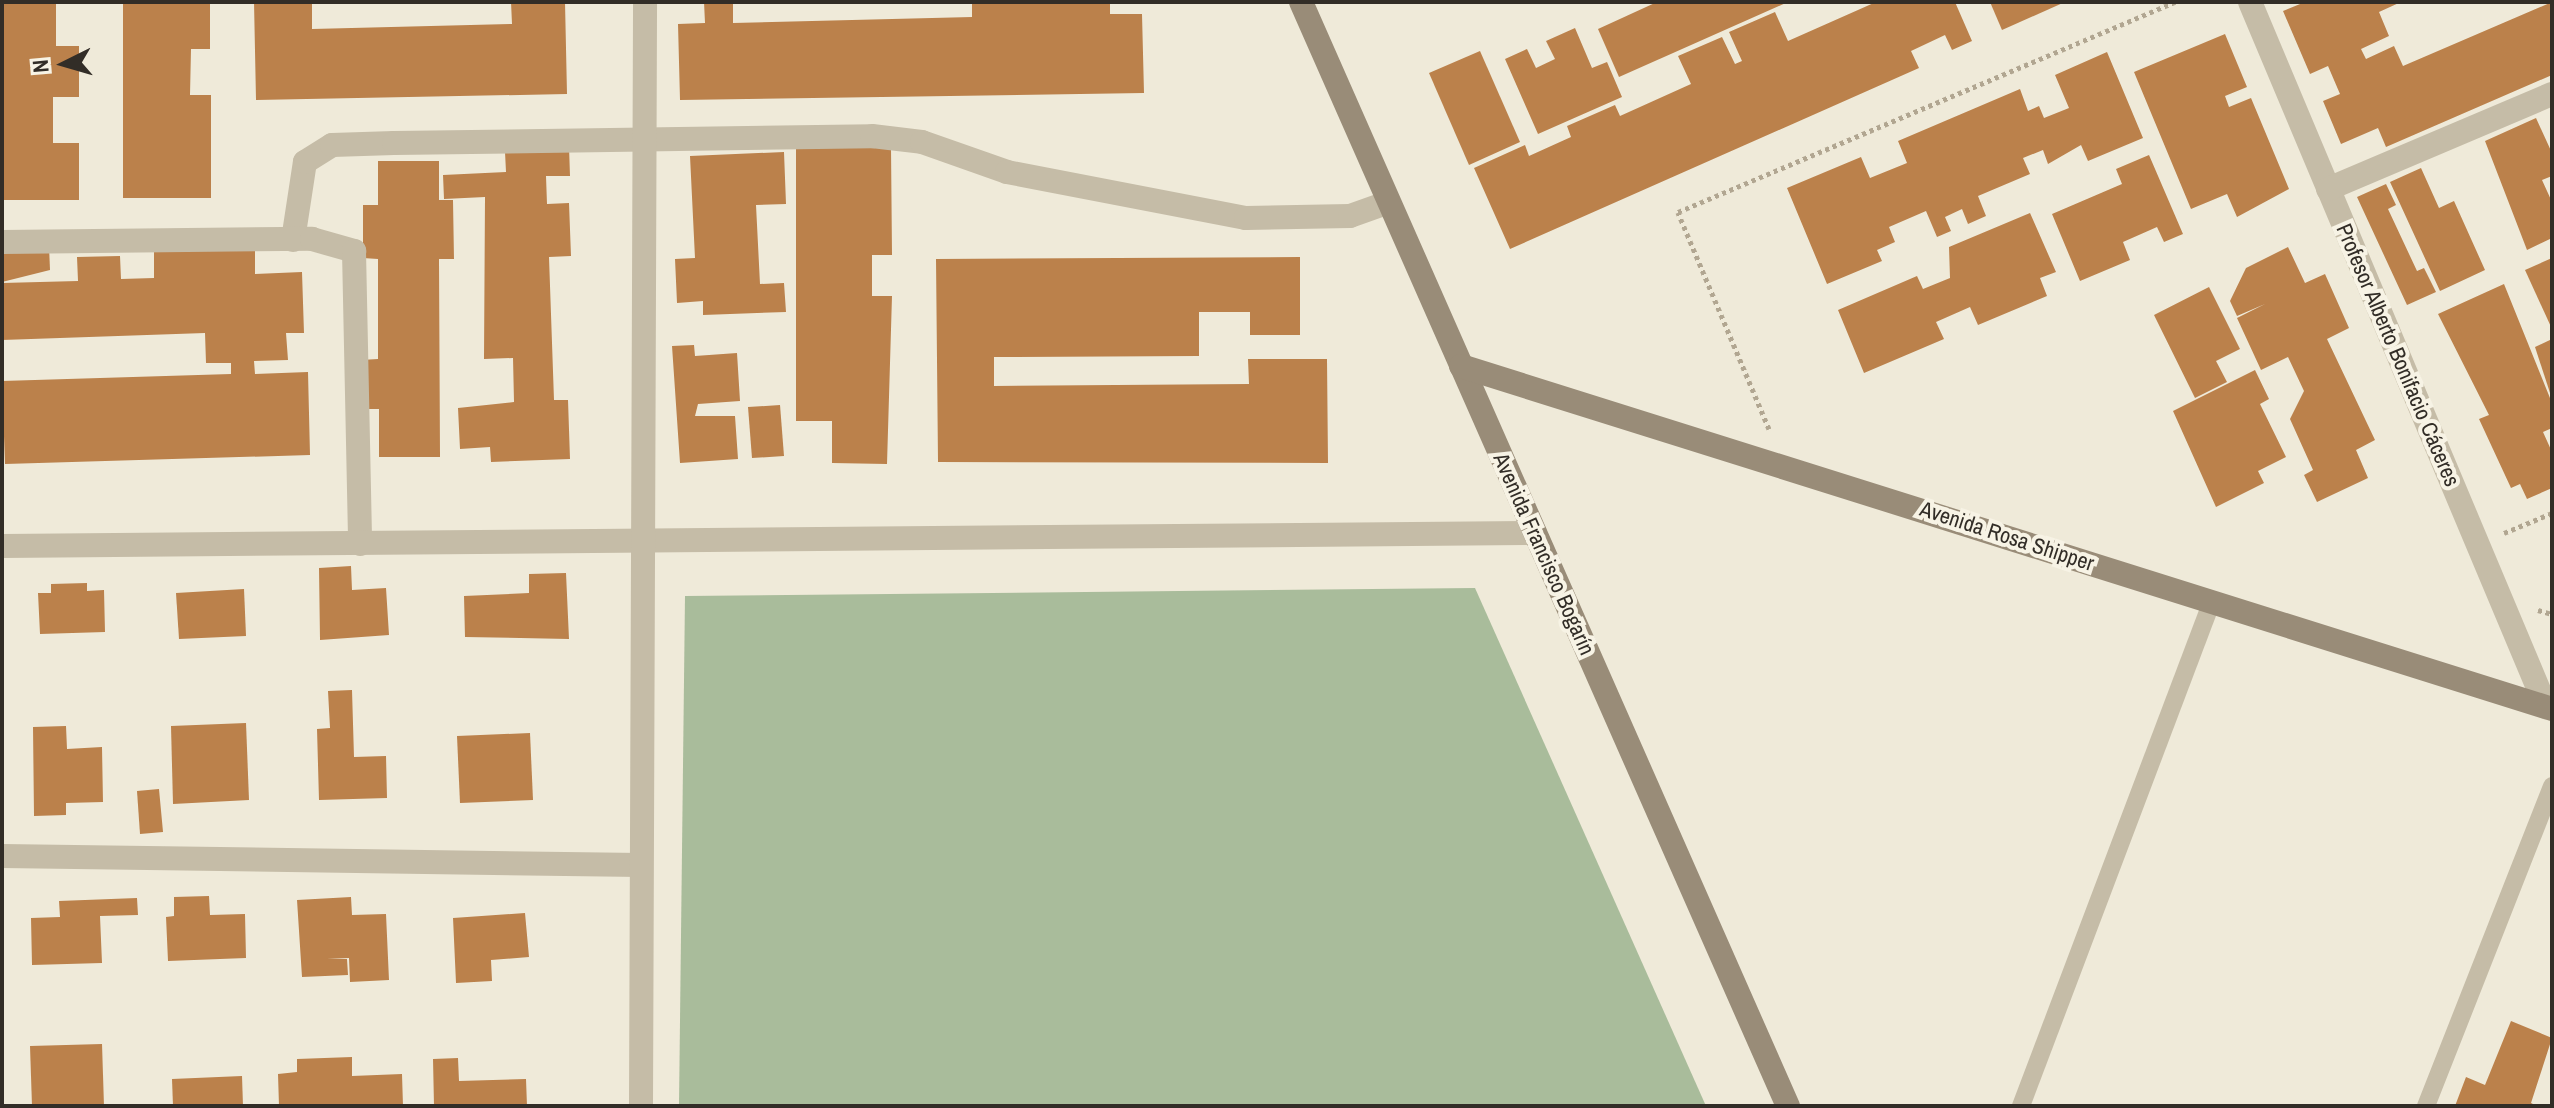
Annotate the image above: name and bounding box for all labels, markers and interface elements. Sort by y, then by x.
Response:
north arrow [24,24,104,104]
text: N [25,58,56,74]
street label: Profesor Alberto Bonifacio Cáceres [2330,219,2466,491]
street label: Avenida Francisco Bogarín [1488,449,1600,659]
street label: Avenida Rosa Shipper [1917,495,2097,577]

